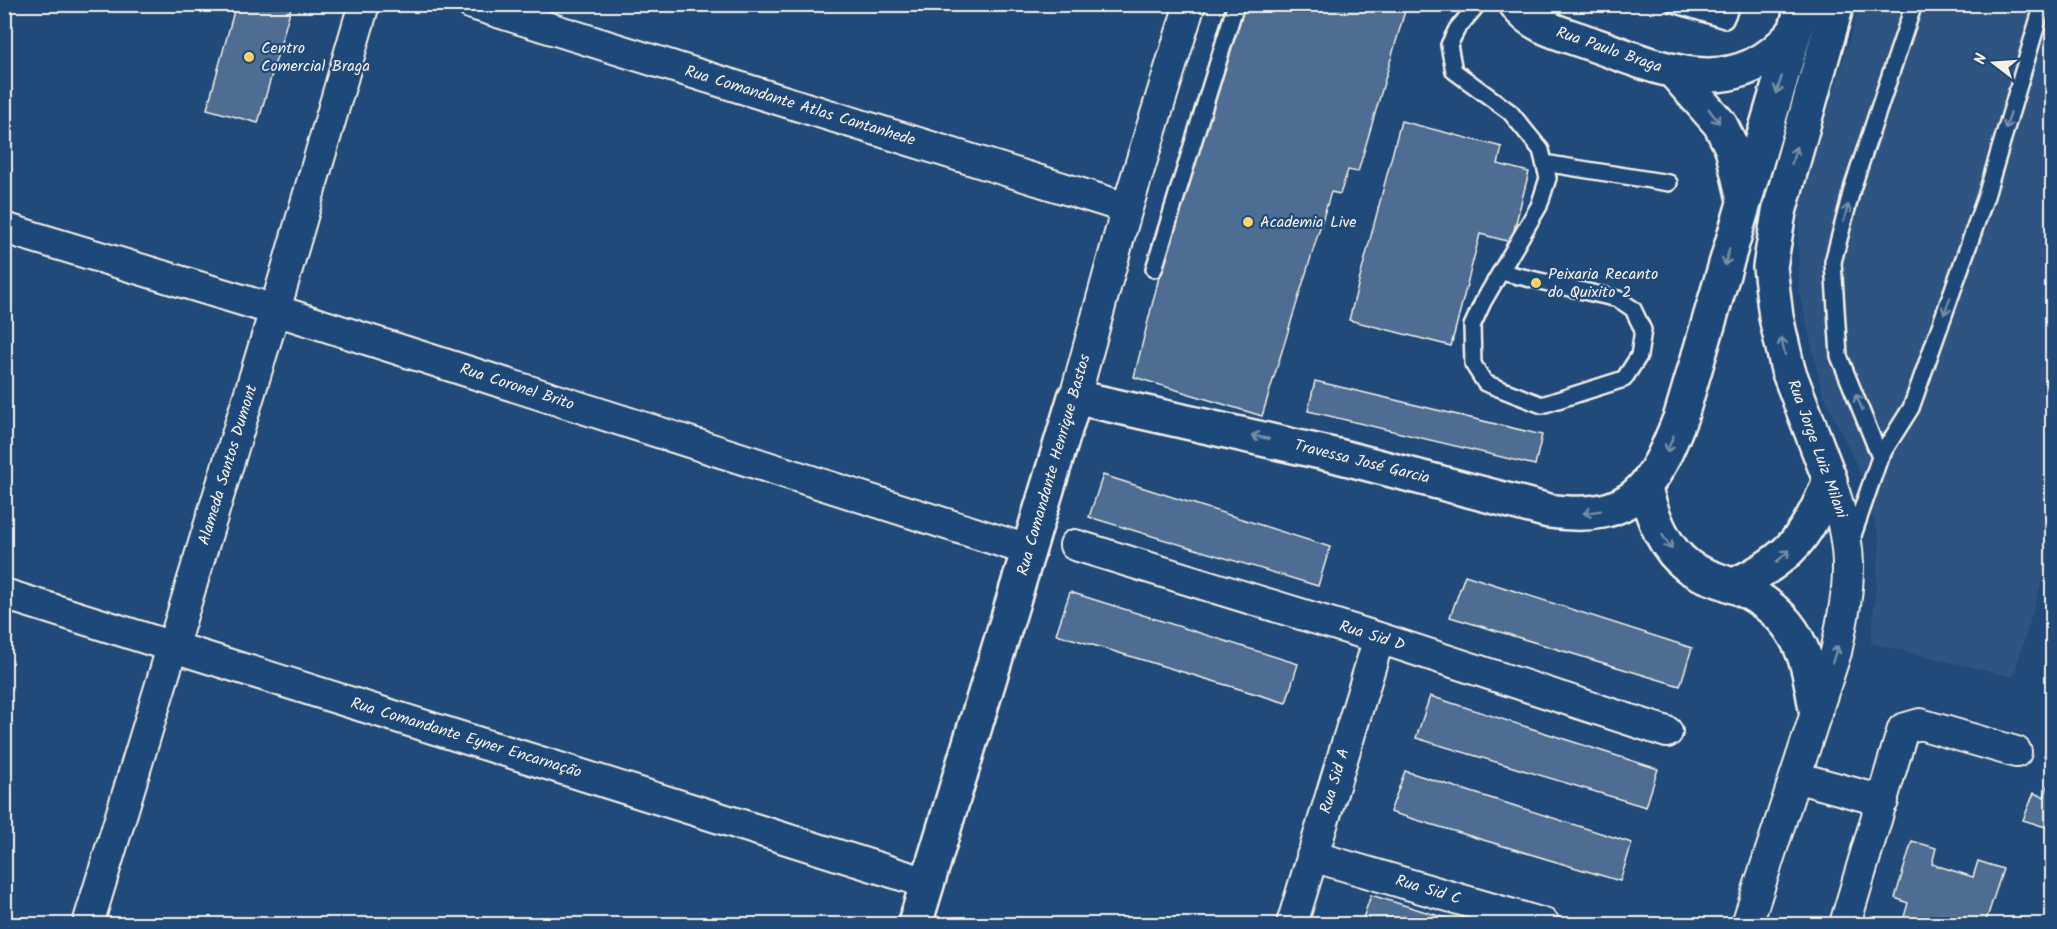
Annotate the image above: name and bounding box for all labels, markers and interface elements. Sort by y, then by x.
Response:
street label: Rua Paulo Braga [1553,20,1665,80]
north arrow [1964,33,2024,93]
place label: Centro Comercial Braga [261,36,370,79]
marker: Centro Comercial Braga [242,50,256,64]
text: N [1968,51,1995,68]
street label: Rua Comandante Atlas Cantanhede [682,59,918,153]
one-way arrow [1773,75,1784,94]
one-way arrow [1707,108,1720,124]
one-way arrow [2002,111,2013,130]
one-way arrow [1789,146,1800,165]
one-way arrow [1840,204,1852,223]
place label: Academia Live [1260,210,1357,235]
marker: Academia Live [1241,215,1255,229]
one-way arrow [1721,247,1733,266]
place label: Peixaria Recanto do Quixito 2 [1548,262,1658,305]
marker: Peixaria Recanto do Quixito 2 [1529,276,1543,290]
one-way arrow [1940,296,1951,315]
one-way arrow [1776,337,1788,356]
street label: Rua Comandante Henrique Bastos [1010,351,1098,579]
street label: Rua Coronel Brito [456,357,578,417]
street label: Rua Jorge Luiz Milani [1780,376,1854,523]
street label: Alameda Santos Dumont [192,381,265,548]
one-way arrow [1853,394,1864,412]
one-way arrow [1251,431,1270,443]
street label: Travessa José Garcia [1292,433,1432,491]
one-way arrow [1664,434,1675,452]
one-way arrow [1583,507,1603,518]
one-way arrow [1661,534,1674,551]
one-way arrow [1776,549,1791,563]
street label: Rua Sid D [1336,614,1408,658]
one-way arrow [1830,645,1841,664]
street label: Rua Comandante Eyner Encarnação [347,691,585,785]
street label: Rua Sid A [1313,745,1357,817]
street label: Rua Sid C [1392,868,1464,912]

